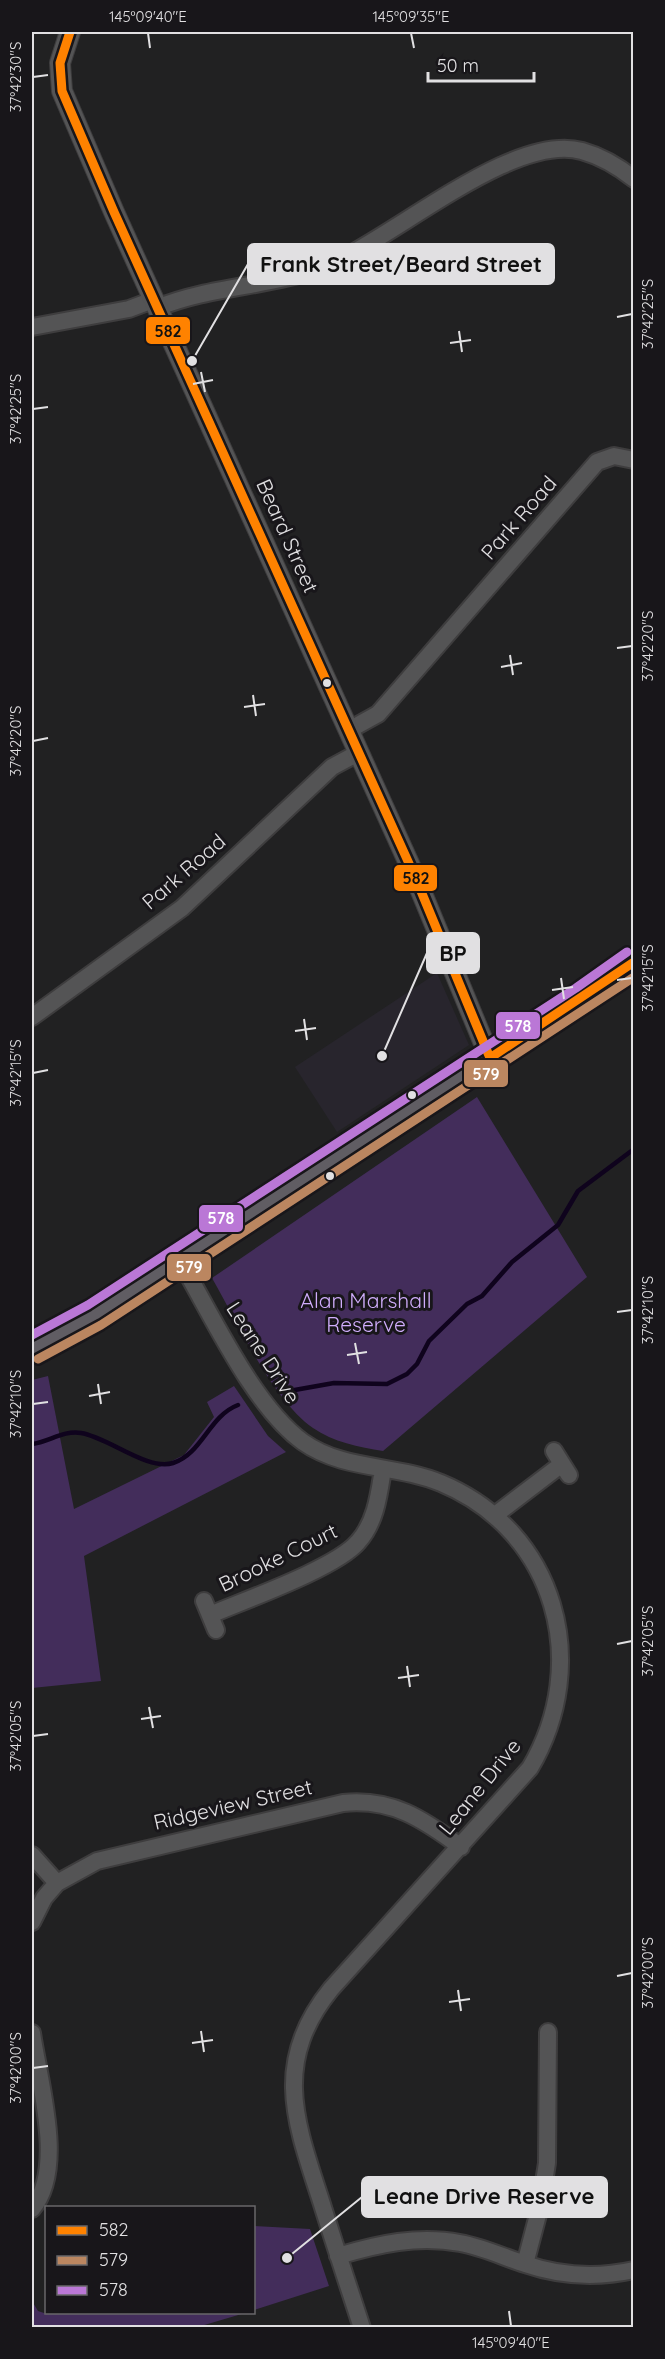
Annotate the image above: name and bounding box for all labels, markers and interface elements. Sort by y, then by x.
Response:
text: 145°09'40"E [109,7,187,26]
text: 145°09'35"E [373,7,450,26]
text: 37°42'30"S [6,42,25,112]
scale bar [428,45,534,83]
text: 50 m [437,54,479,77]
callout: Frank Street/Beard Street [248,244,554,284]
text: Frank Street/Beard Street [260,250,542,278]
text: 37°42'25"S [638,279,657,349]
line badge: 582 [145,316,191,345]
text: 582 [154,321,182,341]
text: 37°42'25"S [6,374,25,444]
street label: Park Road [475,470,562,564]
street label: Beard Street [251,475,325,597]
text: 37°42'20"S [638,610,657,682]
unlabelled marker [321,677,333,689]
text: 37°42'20"S [6,705,25,777]
street label: Park Road [136,828,230,915]
line badge: 582 [393,864,438,892]
text: 582 [402,868,430,888]
callout: BP [427,933,479,973]
text: BP [439,939,467,967]
text: 37°42'15"S [638,944,657,1012]
line badge: 578 [495,1011,541,1040]
text: 578 [505,1016,532,1036]
text: 37°42'15"S [6,1039,25,1107]
line badge: 579 [463,1059,509,1088]
text: 579 [472,1064,500,1084]
unlabelled marker [406,1089,418,1101]
unlabelled marker [324,1170,336,1182]
line badge: 578 [198,1204,244,1233]
text: 578 [208,1208,235,1228]
line badge: 579 [166,1253,212,1282]
text: 579 [175,1257,203,1277]
text: 37°42'10"S [638,1276,657,1344]
park label: Alan Marshall Reserve [300,1287,432,1337]
street label: Leane Drive [221,1297,306,1408]
text: 37°42'10"S [6,1370,25,1438]
street label: Brooke Court [214,1517,341,1597]
text: 37°42'05"S [638,1606,657,1676]
text: 37°42'05"S [6,1701,25,1771]
street label: Leane Drive [433,1733,526,1840]
street label: Ridgeview Street [151,1773,315,1835]
text: 37°42'00"S [638,1937,657,2009]
text: 37°42'00"S [6,2032,25,2104]
callout: Leane Drive Reserve [362,2177,607,2217]
text: Leane Drive Reserve [374,2182,594,2210]
legend [45,2206,255,2314]
text: 582 [99,2218,129,2241]
text: 579 [99,2248,128,2271]
text: 578 [99,2278,128,2301]
text: 145°09'40"E [472,2333,550,2352]

